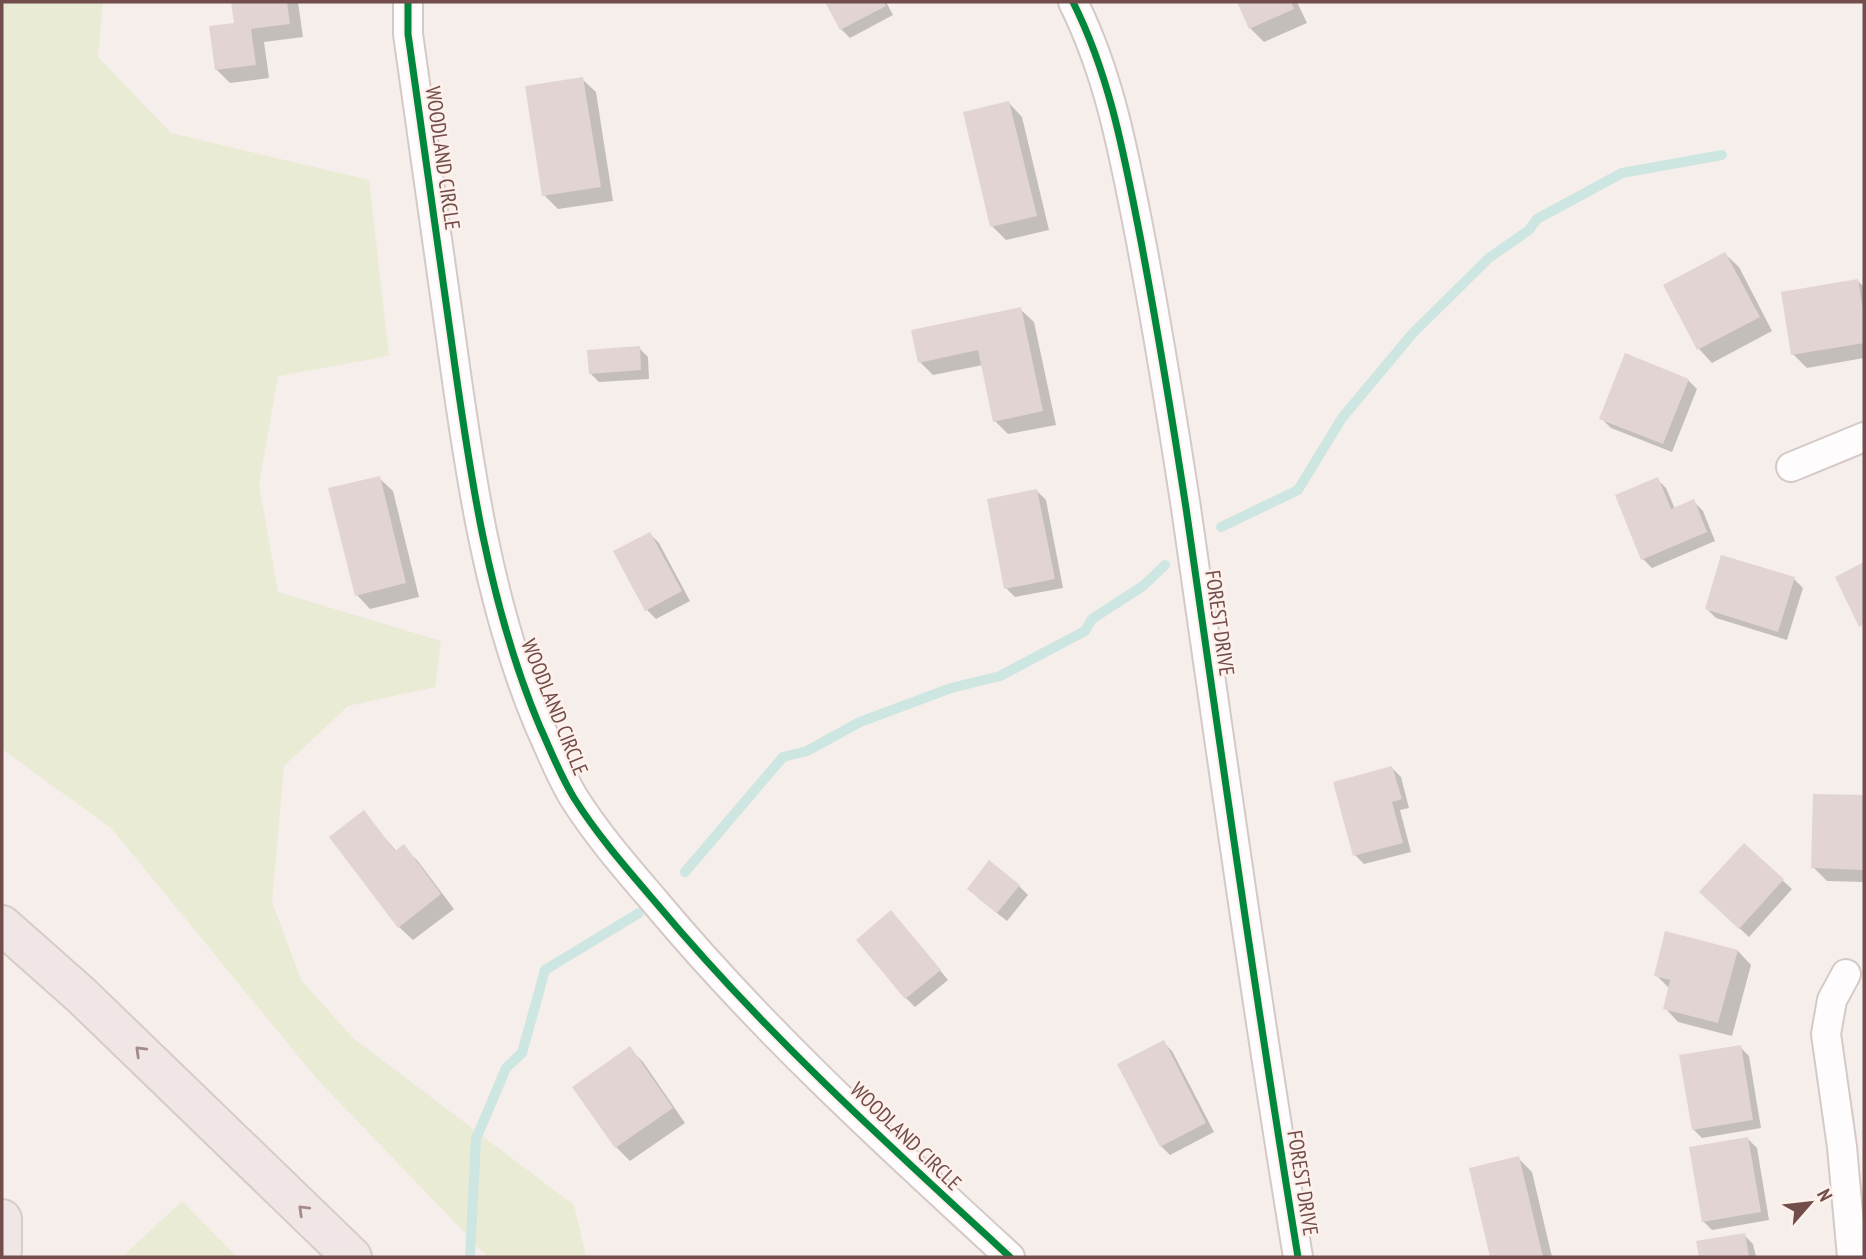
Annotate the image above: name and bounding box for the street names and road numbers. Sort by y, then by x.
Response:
street label: WOODLAND CIRCLE [420,84,466,232]
street label: FOREST DRIVE [1199,569,1241,677]
street label: WOODLAND CIRCLE [515,635,595,779]
street label: WOODLAND CIRCLE [845,1076,967,1196]
street label: FOREST DRIVE [1281,1128,1325,1238]

